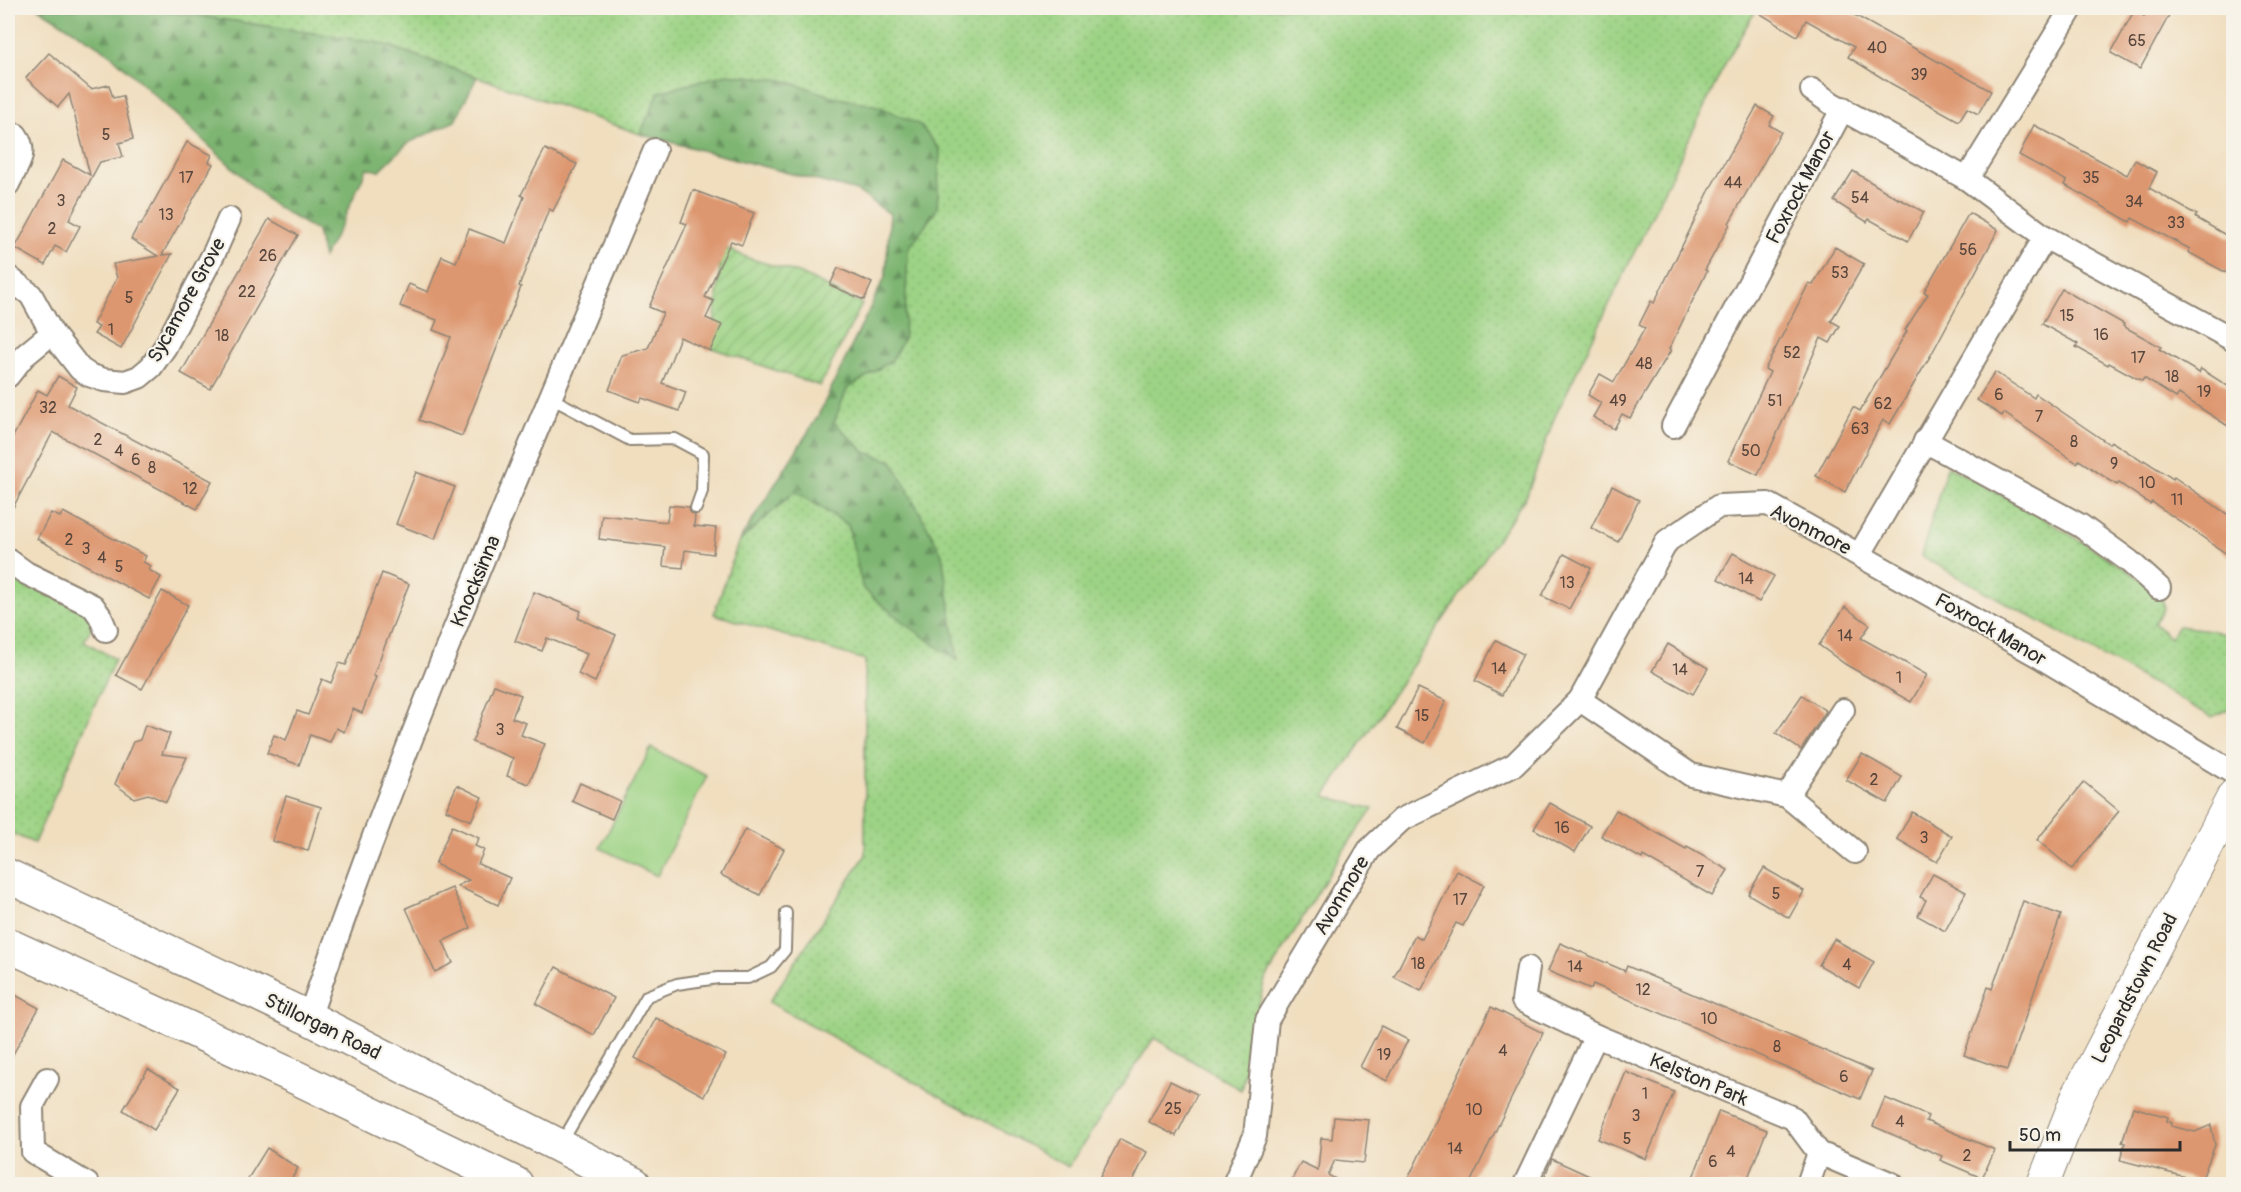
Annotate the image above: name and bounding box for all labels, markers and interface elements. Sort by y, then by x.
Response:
house number: 65 [2128,31,2146,51]
house number: 40 [1867,38,1887,58]
house number: 39 [1910,65,1928,85]
house number: 5 [102,125,110,145]
street label: Foxrock Manor [1760,126,1841,248]
house number: 17 [179,168,194,188]
house number: 35 [2082,168,2100,188]
house number: 44 [1724,173,1742,193]
house number: 54 [1851,188,1869,208]
house number: 3 [57,191,66,211]
house number: 34 [2125,192,2143,212]
house number: 13 [158,205,174,225]
house number: 33 [2167,213,2185,233]
house number: 2 [48,219,57,239]
street label: Sycamore Grove [142,233,231,367]
house number: 56 [1959,240,1977,260]
house number: 26 [259,246,277,266]
house number: 53 [1831,263,1849,283]
house number: 22 [238,282,256,302]
house number: 5 [125,288,133,308]
house number: 15 [2060,306,2074,326]
house number: 1 [108,320,114,340]
house number: 16 [2093,325,2109,345]
house number: 18 [215,326,229,346]
house number: 52 [1783,343,1801,363]
house number: 17 [2131,348,2146,368]
house number: 48 [1635,354,1653,374]
house number: 18 [2165,367,2179,387]
house number: 19 [2197,382,2211,402]
house number: 6 [1994,385,2004,405]
house number: 49 [1609,391,1627,411]
house number: 51 [1768,391,1782,411]
house number: 62 [1874,394,1892,414]
house number: 32 [39,398,57,418]
house number: 7 [2035,407,2044,427]
house number: 63 [1851,419,1869,439]
house number: 2 [94,430,103,450]
house number: 8 [2070,432,2078,452]
house number: 4 [114,441,124,461]
house number: 50 [1741,441,1761,461]
house number: 6 [131,450,141,470]
house number: 9 [2110,454,2118,474]
house number: 8 [148,458,156,478]
house number: 10 [2138,473,2156,493]
house number: 12 [182,479,198,499]
house number: 11 [2171,490,2183,510]
street label: Avonmore [1766,498,1856,561]
house number: 2 [65,530,74,550]
street label: Knocksinna [445,532,506,631]
house number: 3 [82,539,91,559]
house number: 4 [97,548,107,568]
house number: 5 [115,557,123,577]
house number: 14 [1738,569,1754,589]
house number: 13 [1559,573,1575,593]
street label: Foxrock Manor [1931,587,2051,671]
house number: 14 [1837,626,1853,646]
house number: 14 [1491,659,1507,679]
house number: 14 [1672,660,1688,680]
house number: 1 [1896,668,1902,688]
house number: 15 [1415,706,1429,726]
house number: 3 [496,720,505,740]
house number: 2 [1870,770,1879,790]
house number: 16 [1554,818,1570,838]
house number: 3 [1920,828,1929,848]
street label: Avonmore [1308,851,1375,939]
house number: 7 [1696,862,1705,882]
house number: 5 [1772,884,1780,904]
house number: 17 [1453,890,1468,910]
street label: Leopardstown Road [2086,909,2183,1068]
house number: 18 [1411,954,1425,974]
house number: 4 [1842,955,1852,975]
house number: 14 [1567,957,1583,977]
house number: 12 [1635,980,1651,1000]
street label: Stillorgan Road [260,987,385,1065]
house number: 10 [1700,1009,1718,1029]
house number: 8 [1773,1037,1781,1057]
house number: 4 [1498,1041,1508,1061]
house number: 19 [1377,1045,1391,1065]
street label: Kelston Park [1646,1047,1753,1112]
house number: 6 [1839,1067,1849,1087]
house number: 1 [1642,1084,1648,1104]
house number: 25 [1164,1099,1182,1119]
house number: 10 [1465,1100,1483,1120]
house number: 3 [1632,1106,1641,1126]
house number: 4 [1895,1112,1905,1132]
scale bar [2010,1114,2180,1152]
text: 50 m [2019,1124,2061,1147]
house number: 5 [1623,1129,1631,1149]
house number: 14 [1447,1139,1463,1159]
house number: 4 [1726,1142,1736,1162]
house number: 2 [1963,1146,1972,1166]
house number: 6 [1708,1152,1718,1172]

